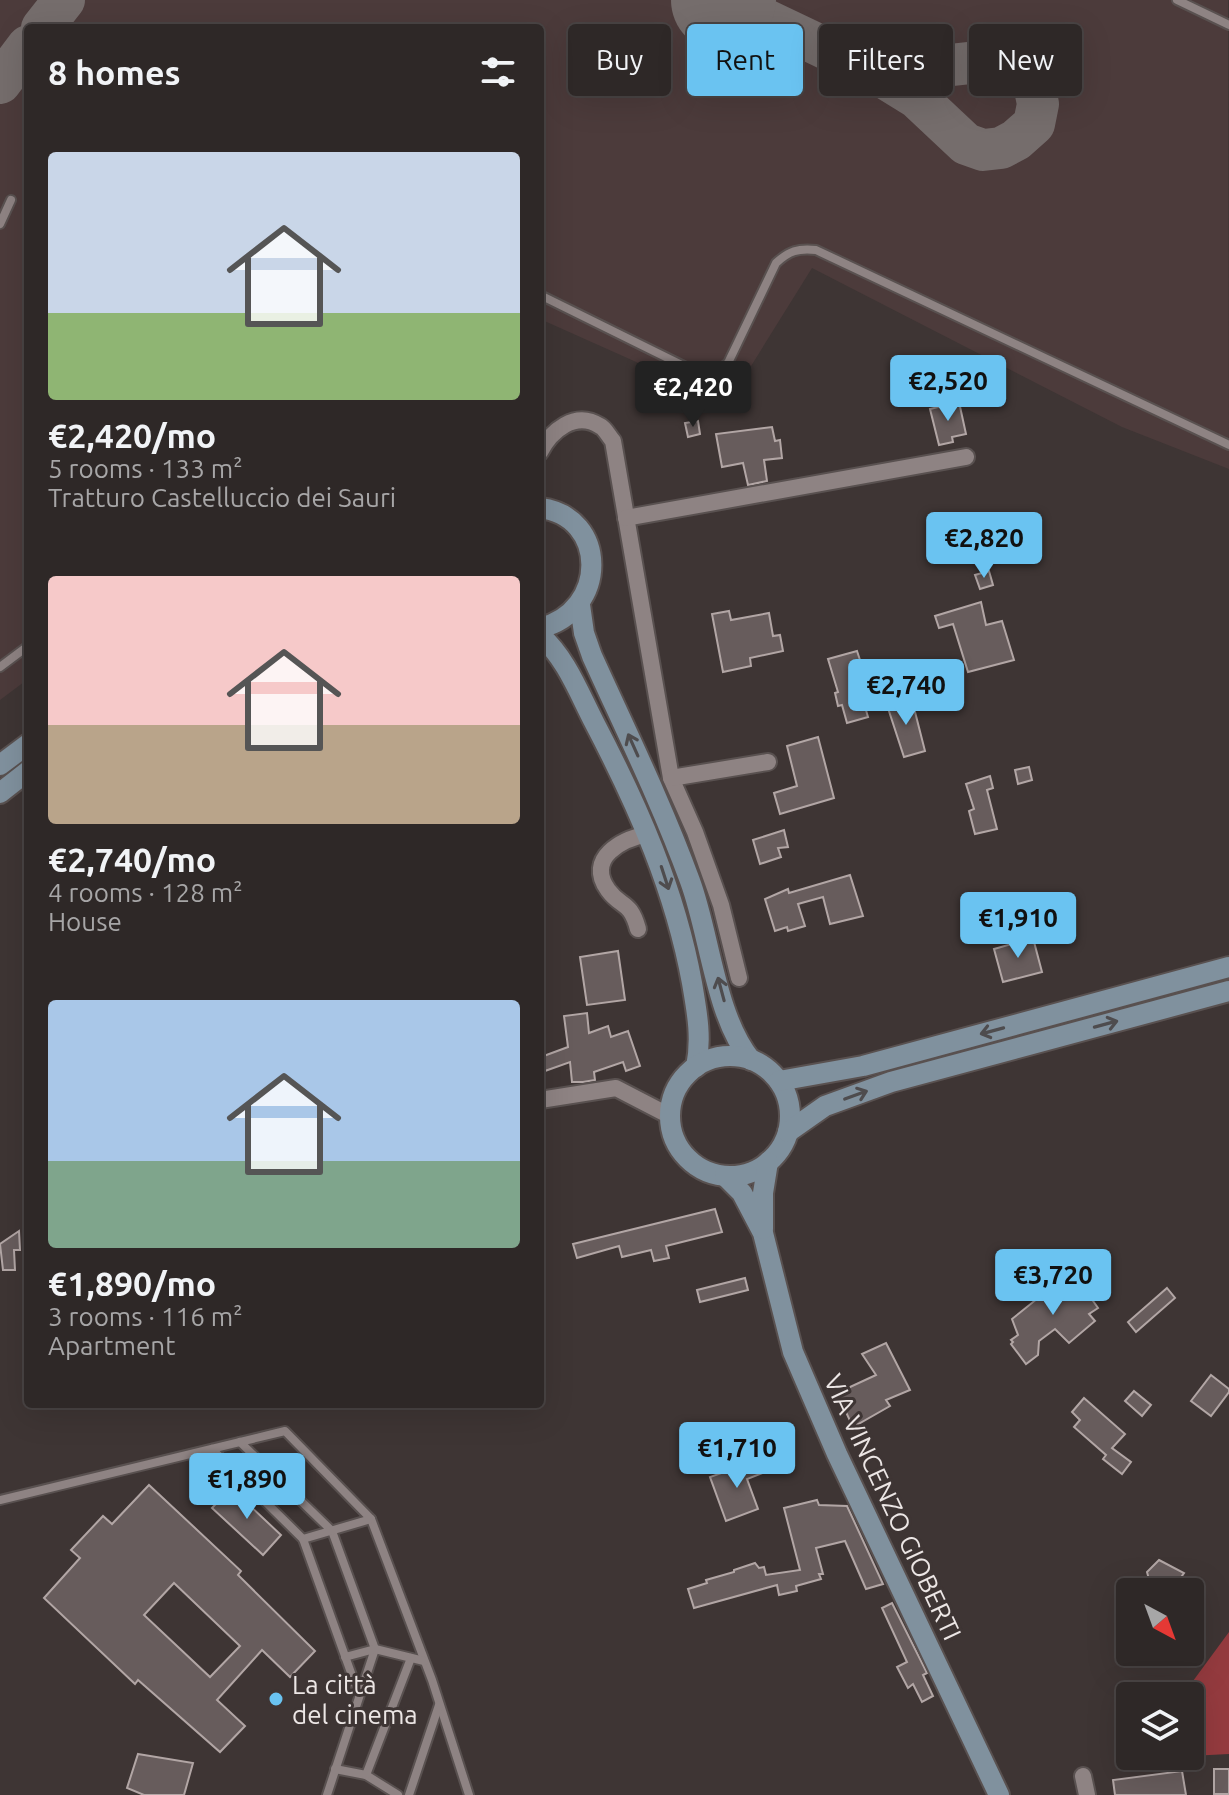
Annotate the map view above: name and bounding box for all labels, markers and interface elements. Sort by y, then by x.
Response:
chip: Buy [568,24,671,96]
chip: Rent [687,24,803,96]
chip: Filters [819,24,953,96]
chip: New [969,24,1082,96]
icon: filters [476,50,520,94]
text: 8 homes [48,53,181,91]
icon: home [212,204,356,348]
pin: €2,520 [883,355,1013,423]
pin: €2,420 [628,361,758,429]
text: €2,520 [908,366,988,395]
text: €2,420 [653,372,733,401]
text: €2,420/mo [48,416,216,454]
text: 5 rooms · 133 m² [48,454,243,483]
text: Tratturo Castelluccio dei Sauri [48,483,396,512]
pin: €2,820 [919,512,1049,580]
text: €2,820 [944,523,1024,552]
icon: home [212,628,356,772]
pin: €2,740 [841,659,971,727]
text: €2,740 [866,670,946,699]
one-way arrow [624,734,639,758]
text: €2,740/mo [48,840,216,878]
one-way arrow [658,864,673,890]
text: 4 rooms · 128 m² [48,878,243,907]
pin: €1,910 [953,892,1083,960]
text: €1,910 [978,903,1058,932]
text: House [48,907,122,936]
one-way arrow [712,977,727,1003]
one-way arrow [1092,1016,1118,1031]
one-way arrow [979,1025,1005,1040]
icon: home [212,1052,356,1196]
one-way arrow [843,1087,868,1101]
pin: €3,720 [988,1249,1118,1317]
text: €3,720 [1013,1260,1093,1289]
text: €1,890/mo [48,1264,216,1302]
text: 3 rooms · 116 m² [48,1302,243,1331]
text: Apartment [48,1331,175,1360]
street label: VIA VINCENZO GIOBERTI [819,1370,967,1644]
pin: €1,710 [672,1422,802,1490]
text: €1,710 [697,1433,777,1462]
pin: €1,890 [182,1453,312,1521]
text: €1,890 [207,1464,287,1493]
north arrow [1116,1578,1204,1666]
map controls [1116,1578,1204,1770]
place label: La città del cinema [292,1670,418,1729]
button: layers [1116,1682,1204,1770]
marker: La città del cinema [267,1690,285,1708]

